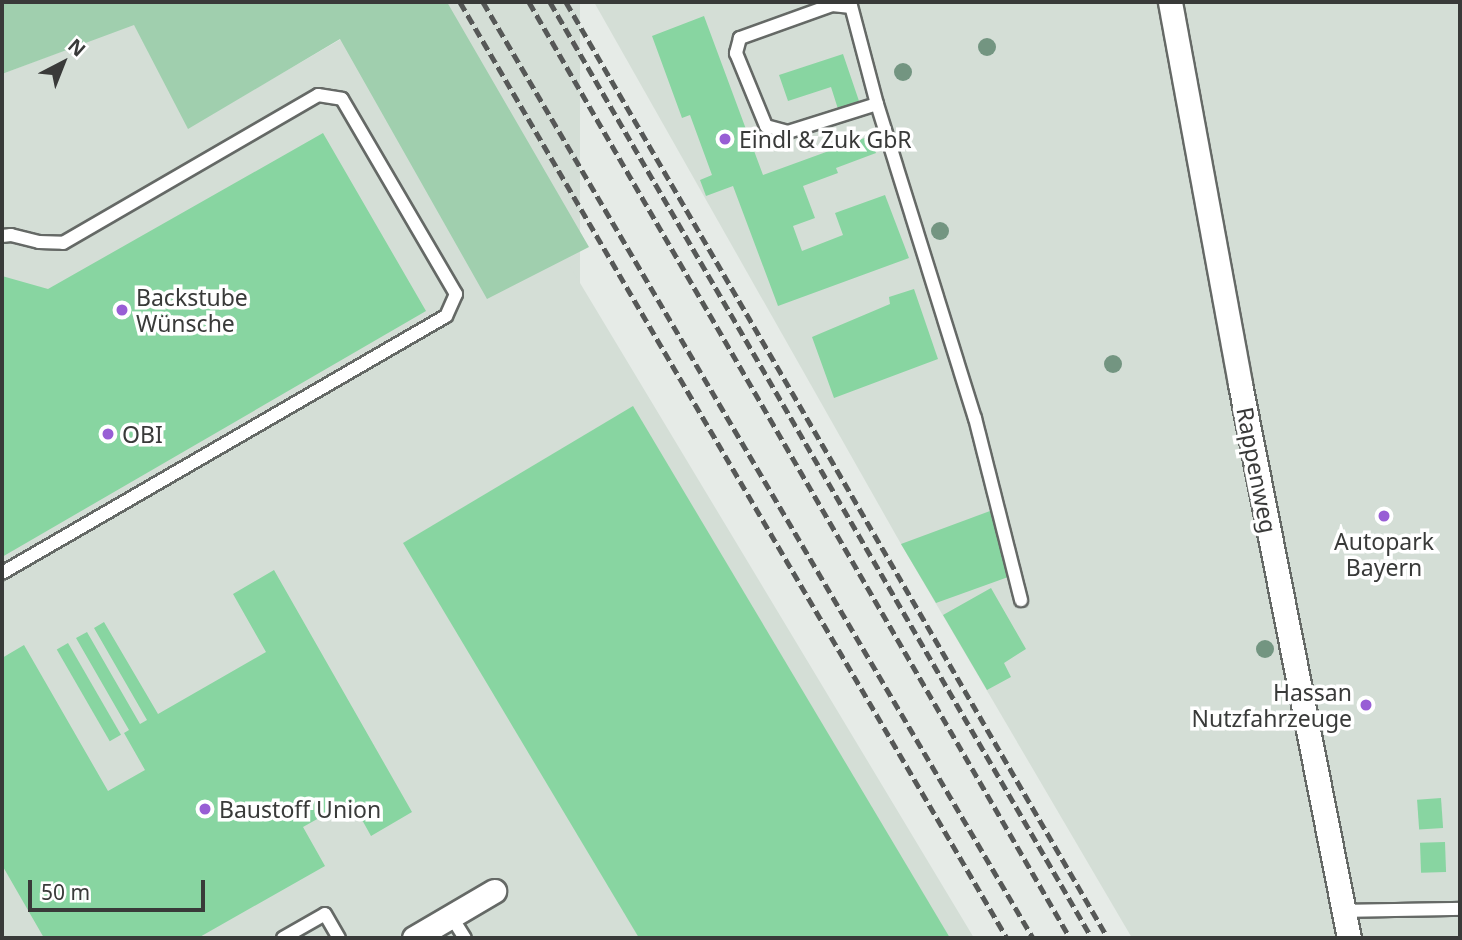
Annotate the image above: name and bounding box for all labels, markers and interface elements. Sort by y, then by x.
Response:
north arrow [28,28,98,98]
text: N [63,33,91,62]
place label: Eindl & Zuk GbR [739,125,912,153]
marker: Eindl & Zuk GbR [717,131,733,147]
place label: Backstube Wünsche [136,283,248,337]
marker: Backstube Wünsche [114,302,130,318]
street label: Rappenweg [1231,405,1283,535]
place label: OBI [122,420,163,448]
marker: OBI [100,426,116,442]
marker: Autopark Bayern [1376,508,1392,524]
place label: Autopark Bayern [1334,527,1434,581]
place label: Hassan Nutzfahrzeuge [1192,678,1352,732]
marker: Hassan Nutzfahrzeuge [1358,697,1374,713]
place label: Baustoff Union [219,795,381,823]
marker: Baustoff Union [197,801,213,817]
scale bar [32,866,208,910]
text: 50 m [41,878,90,906]

